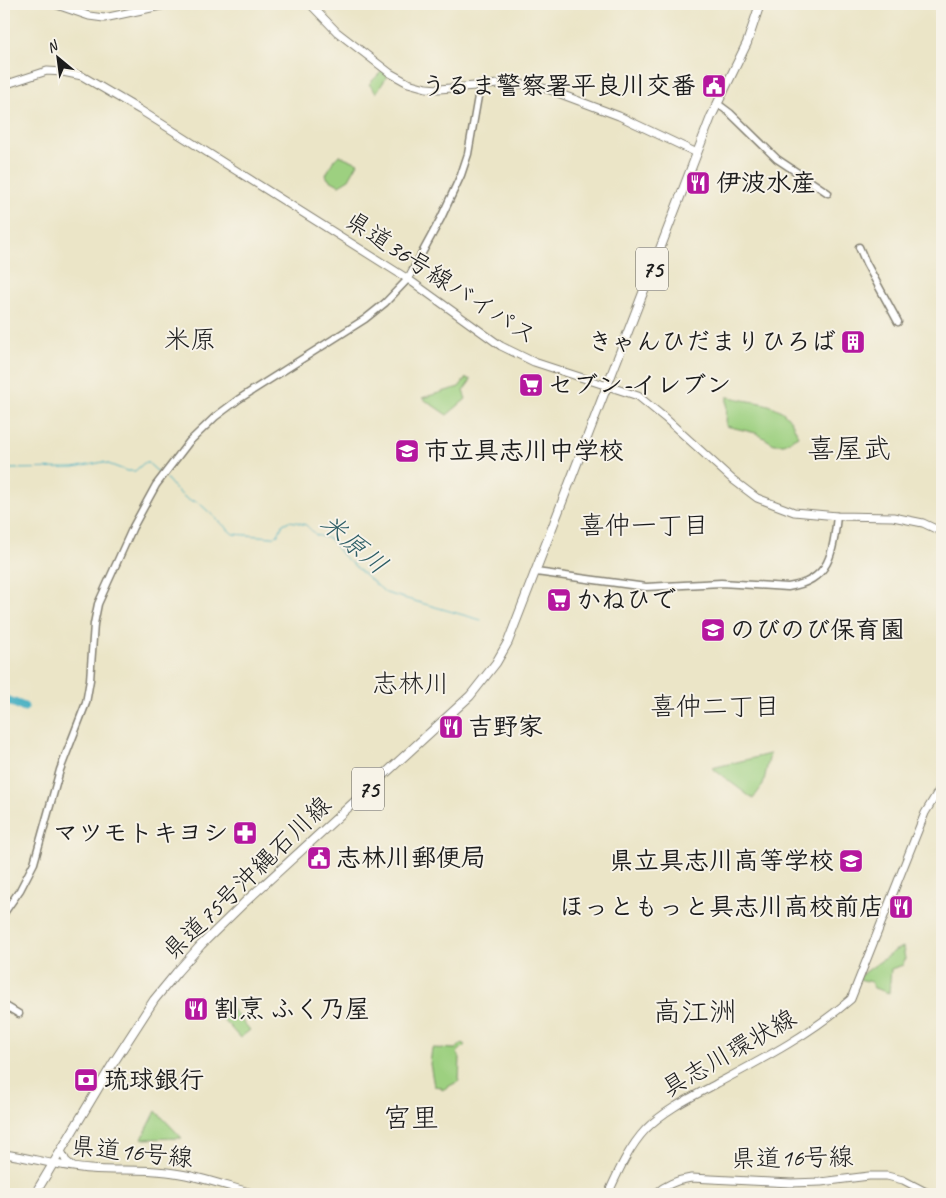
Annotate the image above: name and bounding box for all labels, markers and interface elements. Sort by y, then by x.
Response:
north arrow [32,32,82,82]
text: N [44,36,62,57]
place label: うるま警察署平良川交番 [421,70,696,102]
public building icon: うるま警察署平良川交番 [701,73,727,99]
place label: 伊波水産 [716,167,816,199]
restaurant icon: 伊波水産 [685,170,711,196]
street label: 県道36号線バイパス [339,204,543,352]
road number: 75 [636,248,668,290]
district label: 米原 [164,323,216,356]
place label: きゃんひだまりひろば [588,326,836,358]
building icon: きゃんひだまりひろば [840,329,866,355]
place label: セブン-イレブン [548,369,731,401]
supermarket icon: セブン-イレブン [518,372,544,398]
district label: 喜屋武 [807,431,891,466]
place label: 市立具志川中学校 [424,435,624,467]
school or university icon: 市立具志川中学校 [394,438,420,464]
water label: 米原川 [314,506,394,582]
district label: 喜仲一丁目 [579,509,709,542]
place label: かねひで [576,584,676,616]
supermarket icon: かねひで [546,587,572,613]
place label: のびのび保育園 [730,614,905,646]
school or university icon: のびのび保育園 [700,617,726,643]
district label: 志林川 [372,667,450,700]
district label: 喜仲二丁目 [650,690,780,723]
place label: 吉野家 [468,711,543,743]
restaurant icon: 吉野家 [438,714,464,740]
road number: 75 [352,768,384,811]
street label: 県道75号沖縄石川線 [156,789,338,967]
place label: マツモトキヨシ [53,817,228,849]
pharmacy icon: マツモトキヨシ [232,820,258,846]
place label: 志林川郵便局 [336,842,486,874]
public building icon: 志林川郵便局 [306,845,332,871]
place label: 県立具志川高等学校 [609,845,834,877]
school or university icon: 県立具志川高等学校 [838,848,864,874]
place label: ほっともっと具志川高校前店 [559,891,884,923]
restaurant icon: ほっともっと具志川高校前店 [888,894,914,920]
place label: 割烹 ふく乃屋 [214,993,370,1025]
district label: 高江洲 [653,994,737,1029]
restaurant icon: 割烹 ふく乃屋 [183,996,209,1022]
street label: 具志川環状線 [656,1002,802,1104]
place label: 琉球銀行 [104,1064,204,1096]
bank icon: 琉球銀行 [73,1067,99,1093]
district label: 宮里 [383,1100,439,1135]
street label: 県道16号線 [69,1130,195,1174]
street label: 県道16号線 [730,1141,854,1175]

